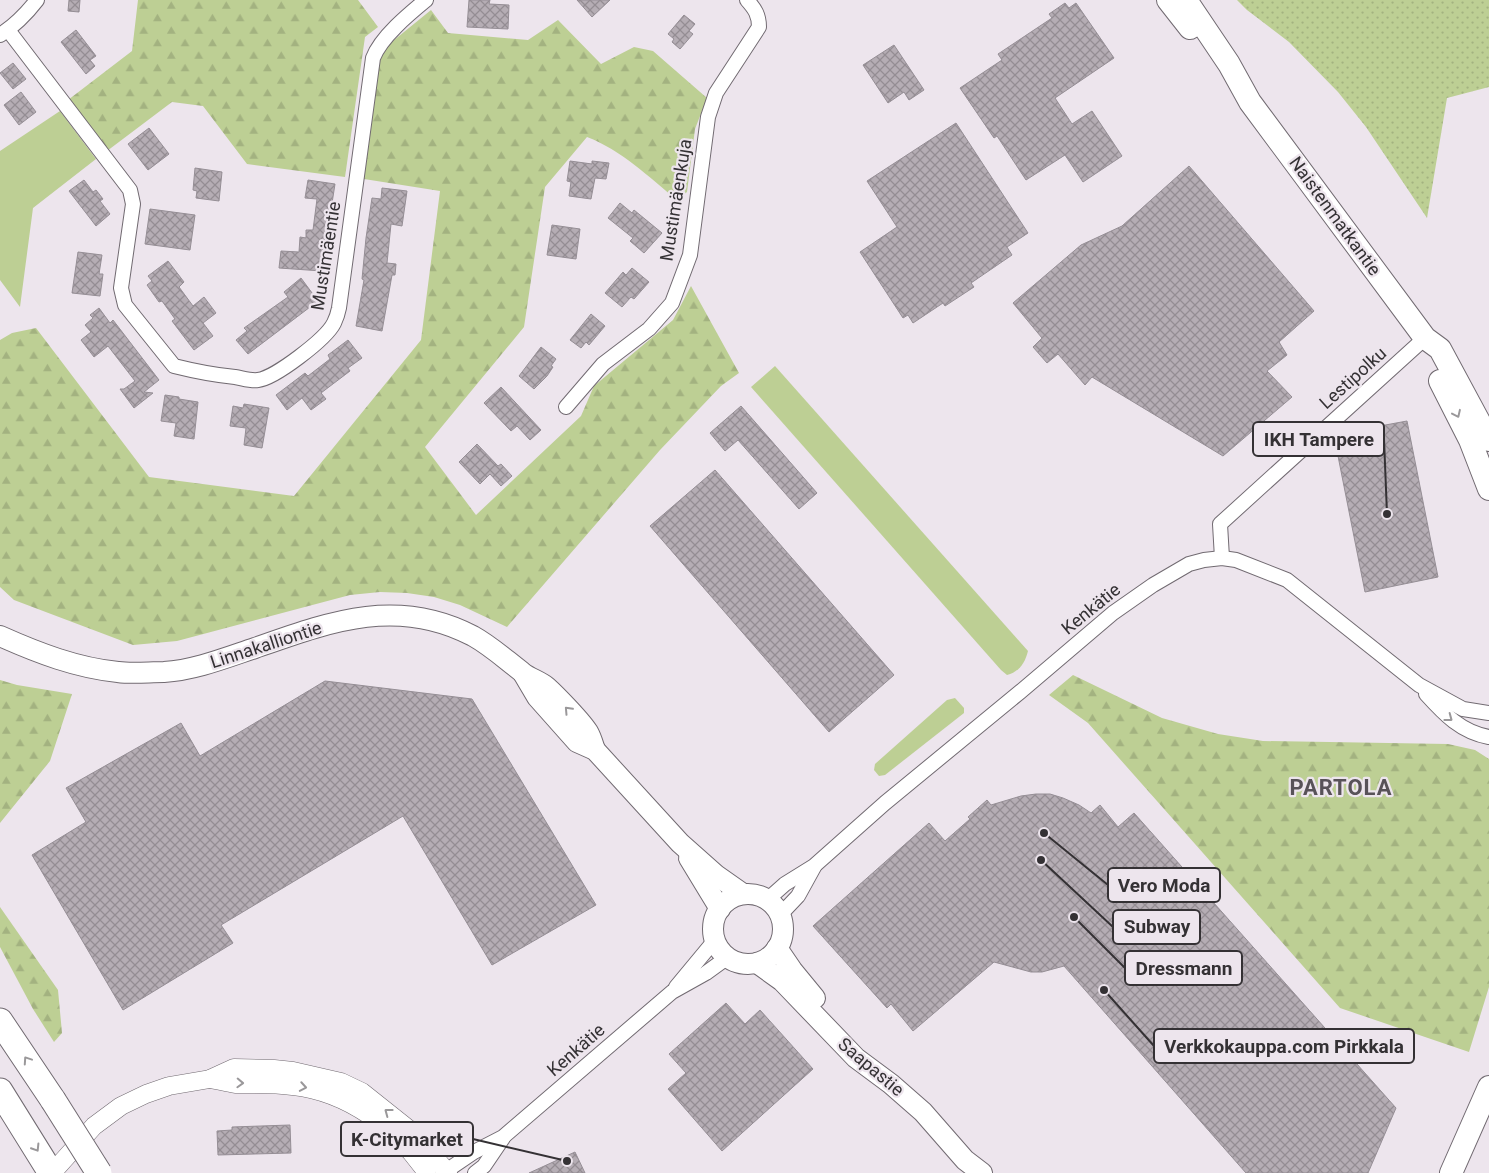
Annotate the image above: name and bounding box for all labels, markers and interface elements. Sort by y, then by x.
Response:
street label: Mustimäenkuja [655,137,696,263]
street label: Naistenmatkantie [1285,152,1386,279]
street label: Mustimäentie [307,200,344,312]
street label: Lestipolku [1315,342,1390,413]
one-way arrow [1451,409,1462,418]
callout: IKH Tampere [1253,422,1384,456]
text: IKH Tampere [1264,428,1374,451]
street label: Kenkätie [1057,579,1124,639]
street label: Linnakalliontie [208,617,324,672]
one-way arrow [565,706,574,715]
one-way arrow [1443,712,1453,721]
district label: PARTOLA [1289,775,1393,800]
callout: Vero Moda [1108,868,1220,902]
text: Vero Moda [1118,874,1210,897]
callout: Subway [1113,910,1200,944]
text: Subway [1124,915,1191,938]
callout: Dressmann [1125,951,1242,985]
text: Dressmann [1136,957,1232,980]
street label: Kenkätie [543,1019,609,1080]
callout: Verkkokauppa.com Pirkkala [1154,1029,1414,1063]
street label: Saapastie [834,1033,908,1100]
text: Verkkokauppa.com Pirkkala [1164,1035,1404,1058]
one-way arrow [24,1056,33,1066]
one-way arrow [236,1078,244,1088]
one-way arrow [299,1082,307,1092]
one-way arrow [385,1109,394,1117]
callout: K-Citymarket [341,1122,473,1156]
text: K-Citymarket [351,1128,464,1151]
one-way arrow [30,1143,40,1152]

